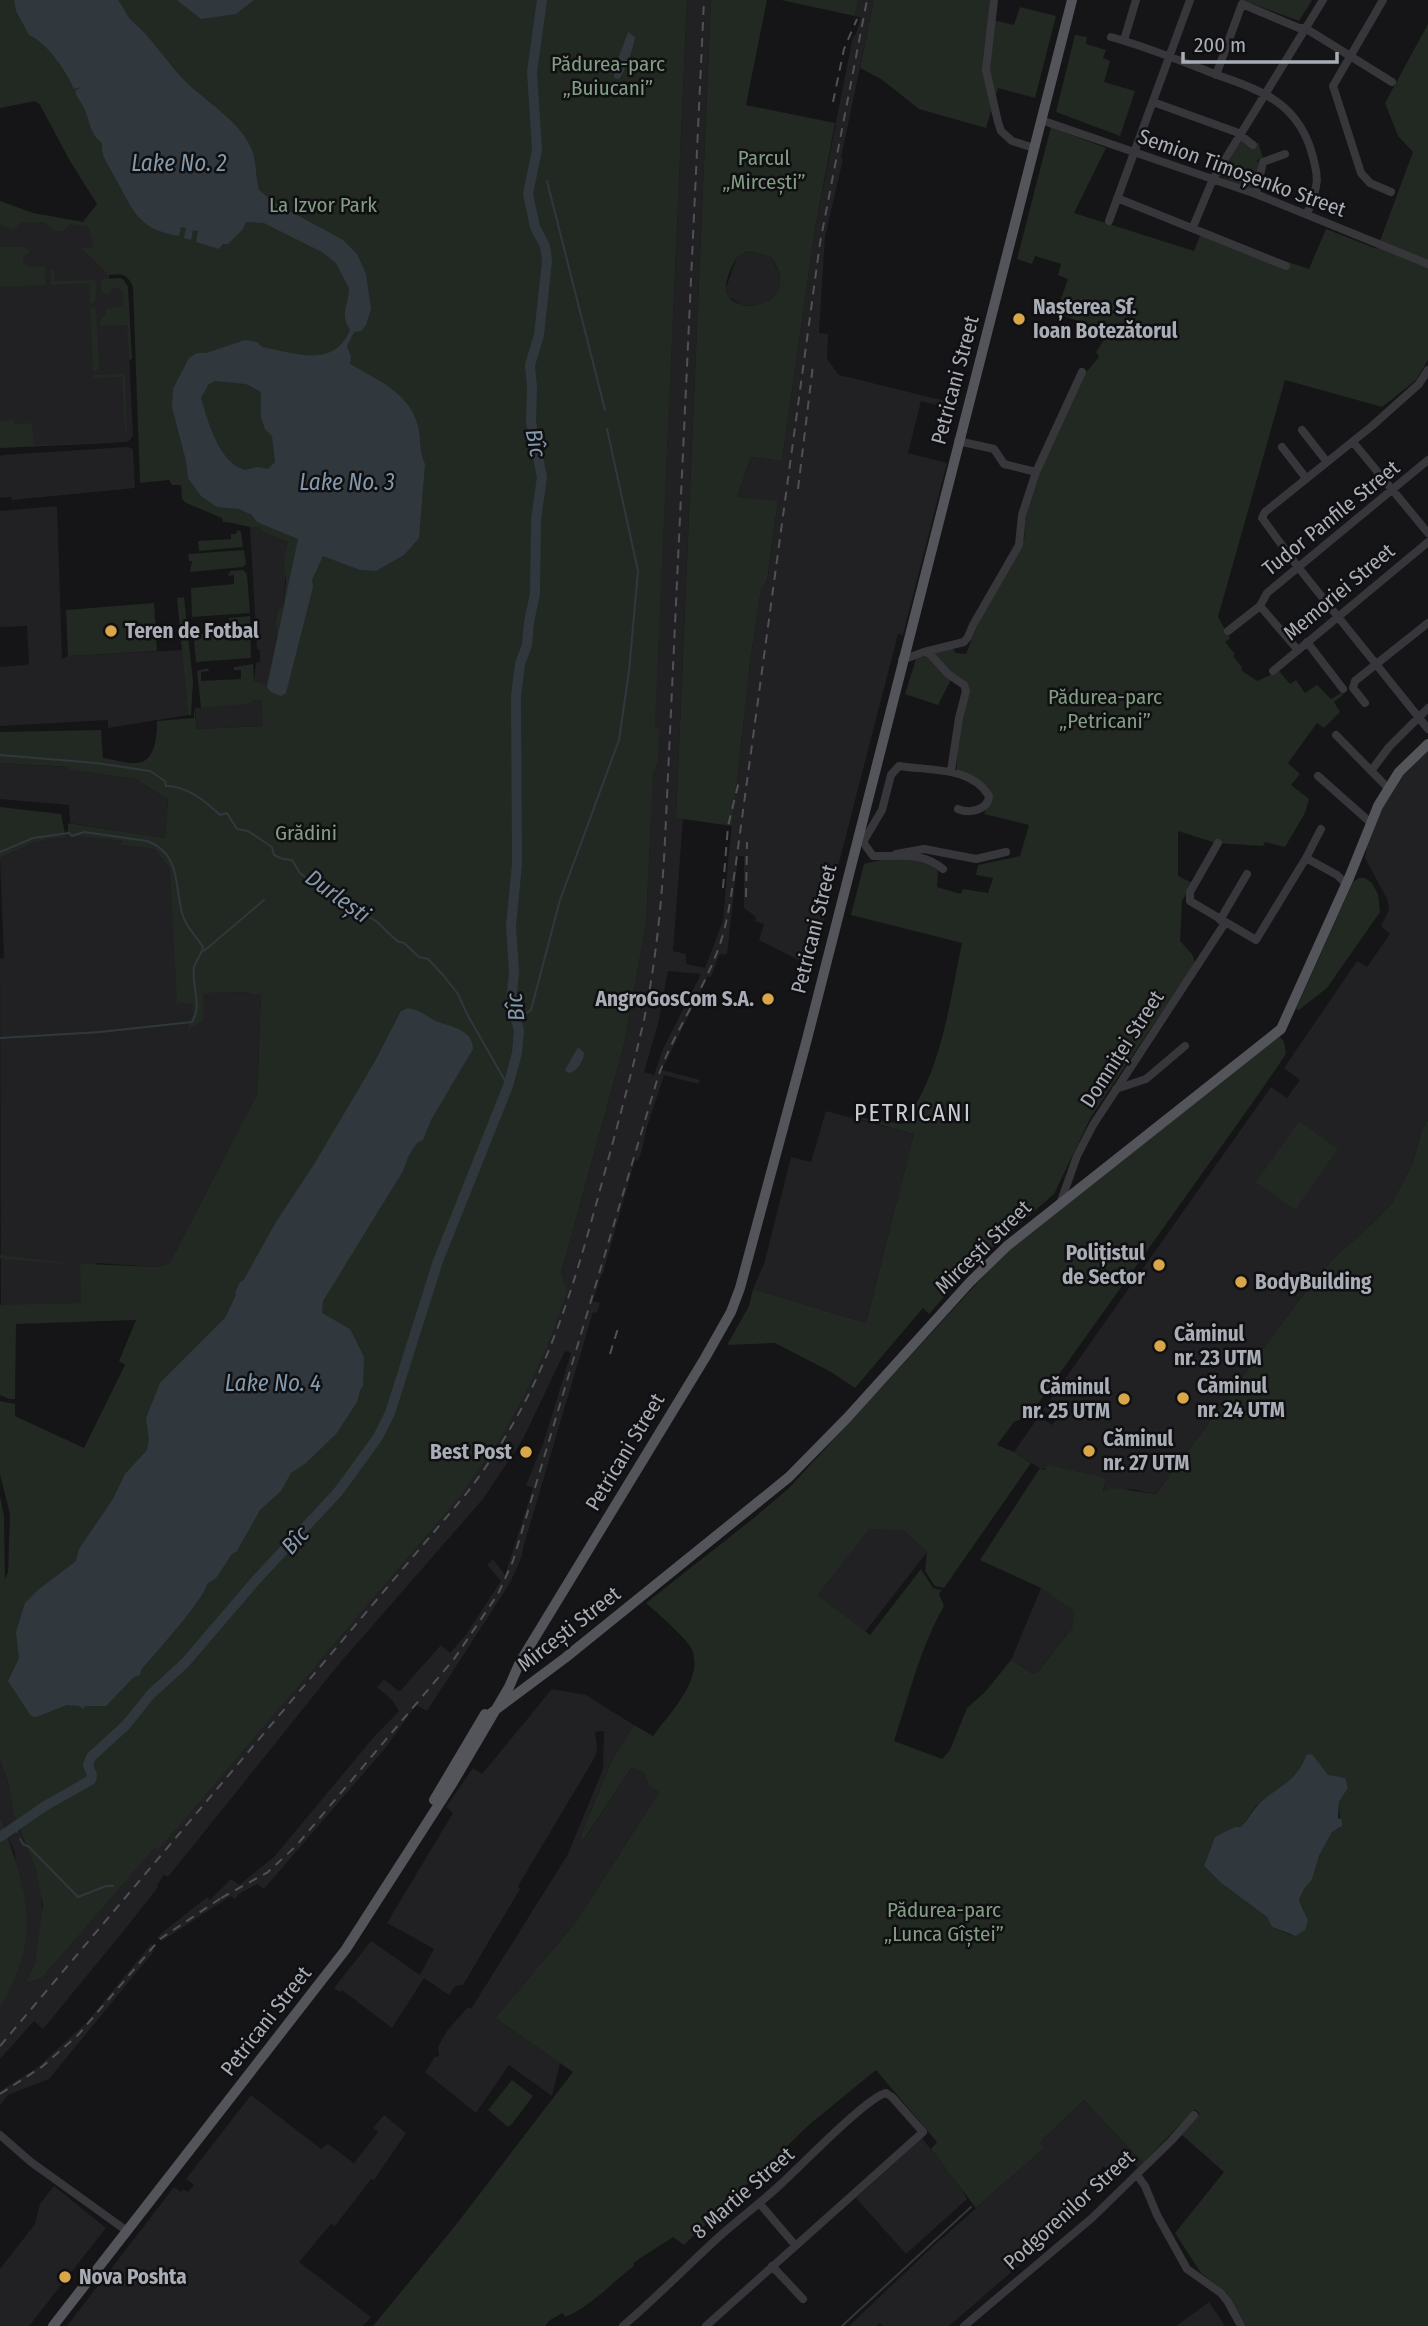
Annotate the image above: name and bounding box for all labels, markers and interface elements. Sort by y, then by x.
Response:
scale bar [1183,21,1337,65]
text: 200 m [1194,32,1246,58]
park label: Pădurea-parc „Buiucani” [551,51,665,101]
street label: Semion Timoșenko Street [1135,123,1350,223]
park label: Parcul „Mircești” [722,145,806,195]
water label: Lake No. 2 [131,149,227,177]
park label: La Izvor Park [269,192,377,218]
place label: Nașterea Sf. Ioan Botezătorul [1033,294,1178,344]
marker: Nașterea Sf. Ioan Botezătorul [1011,311,1027,327]
street label: Petricani Street [925,313,985,447]
water label: Bîc [520,426,553,461]
street label: Tudor Panfile Street [1257,455,1405,581]
water label: Lake No. 3 [299,468,395,496]
street label: Memoriei Street [1278,538,1400,646]
place label: Teren de Fotbal [125,618,259,644]
marker: Teren de Fotbal [103,623,119,639]
park label: Pădurea-parc „Petricani” [1048,684,1162,734]
park label: Grădini [275,820,337,846]
street label: Petricani Street [785,862,843,996]
water label: Durlești [300,863,376,930]
street label: Domniței Street [1074,985,1170,1113]
place label: AngroGosCom S.A. [595,986,754,1012]
water label: Bîc [499,990,530,1023]
marker: AngroGosCom S.A. [760,991,776,1007]
district label: PETRICANI [854,1099,972,1127]
street label: Mircești Street [929,1195,1037,1299]
place label: Polițistul de Sector [1062,1240,1145,1290]
marker: Polițistul de Sector [1151,1257,1167,1273]
place label: BodyBuilding [1255,1269,1372,1295]
marker: BodyBuilding [1233,1274,1249,1290]
place label: Căminul nr. 23 UTM [1174,1321,1262,1371]
marker: Căminul nr. 23 UTM [1152,1338,1168,1354]
water label: Lake No. 4 [225,1369,321,1397]
place label: Căminul nr. 24 UTM [1197,1373,1285,1423]
place label: Căminul nr. 25 UTM [1022,1374,1110,1424]
street label: Petricani Street [580,1389,670,1515]
marker: Căminul nr. 24 UTM [1175,1390,1191,1406]
marker: Căminul nr. 25 UTM [1116,1391,1132,1407]
place label: Căminul nr. 27 UTM [1103,1426,1189,1476]
place label: Best Post [430,1439,513,1465]
marker: Căminul nr. 27 UTM [1081,1443,1097,1459]
marker: Best Post [518,1444,534,1460]
water label: Bîc [275,1519,316,1560]
street label: Mircești Street [512,1581,626,1677]
park label: Pădurea-parc „Lunca Gîștei” [884,1897,1004,1947]
street label: Petricani Street [215,1961,317,2081]
street label: 8 Martie Street [687,2141,800,2245]
street label: Podgorenilor Street [998,2144,1140,2276]
place label: Nova Poshta [79,2264,187,2290]
marker: Nova Poshta [57,2269,73,2285]

